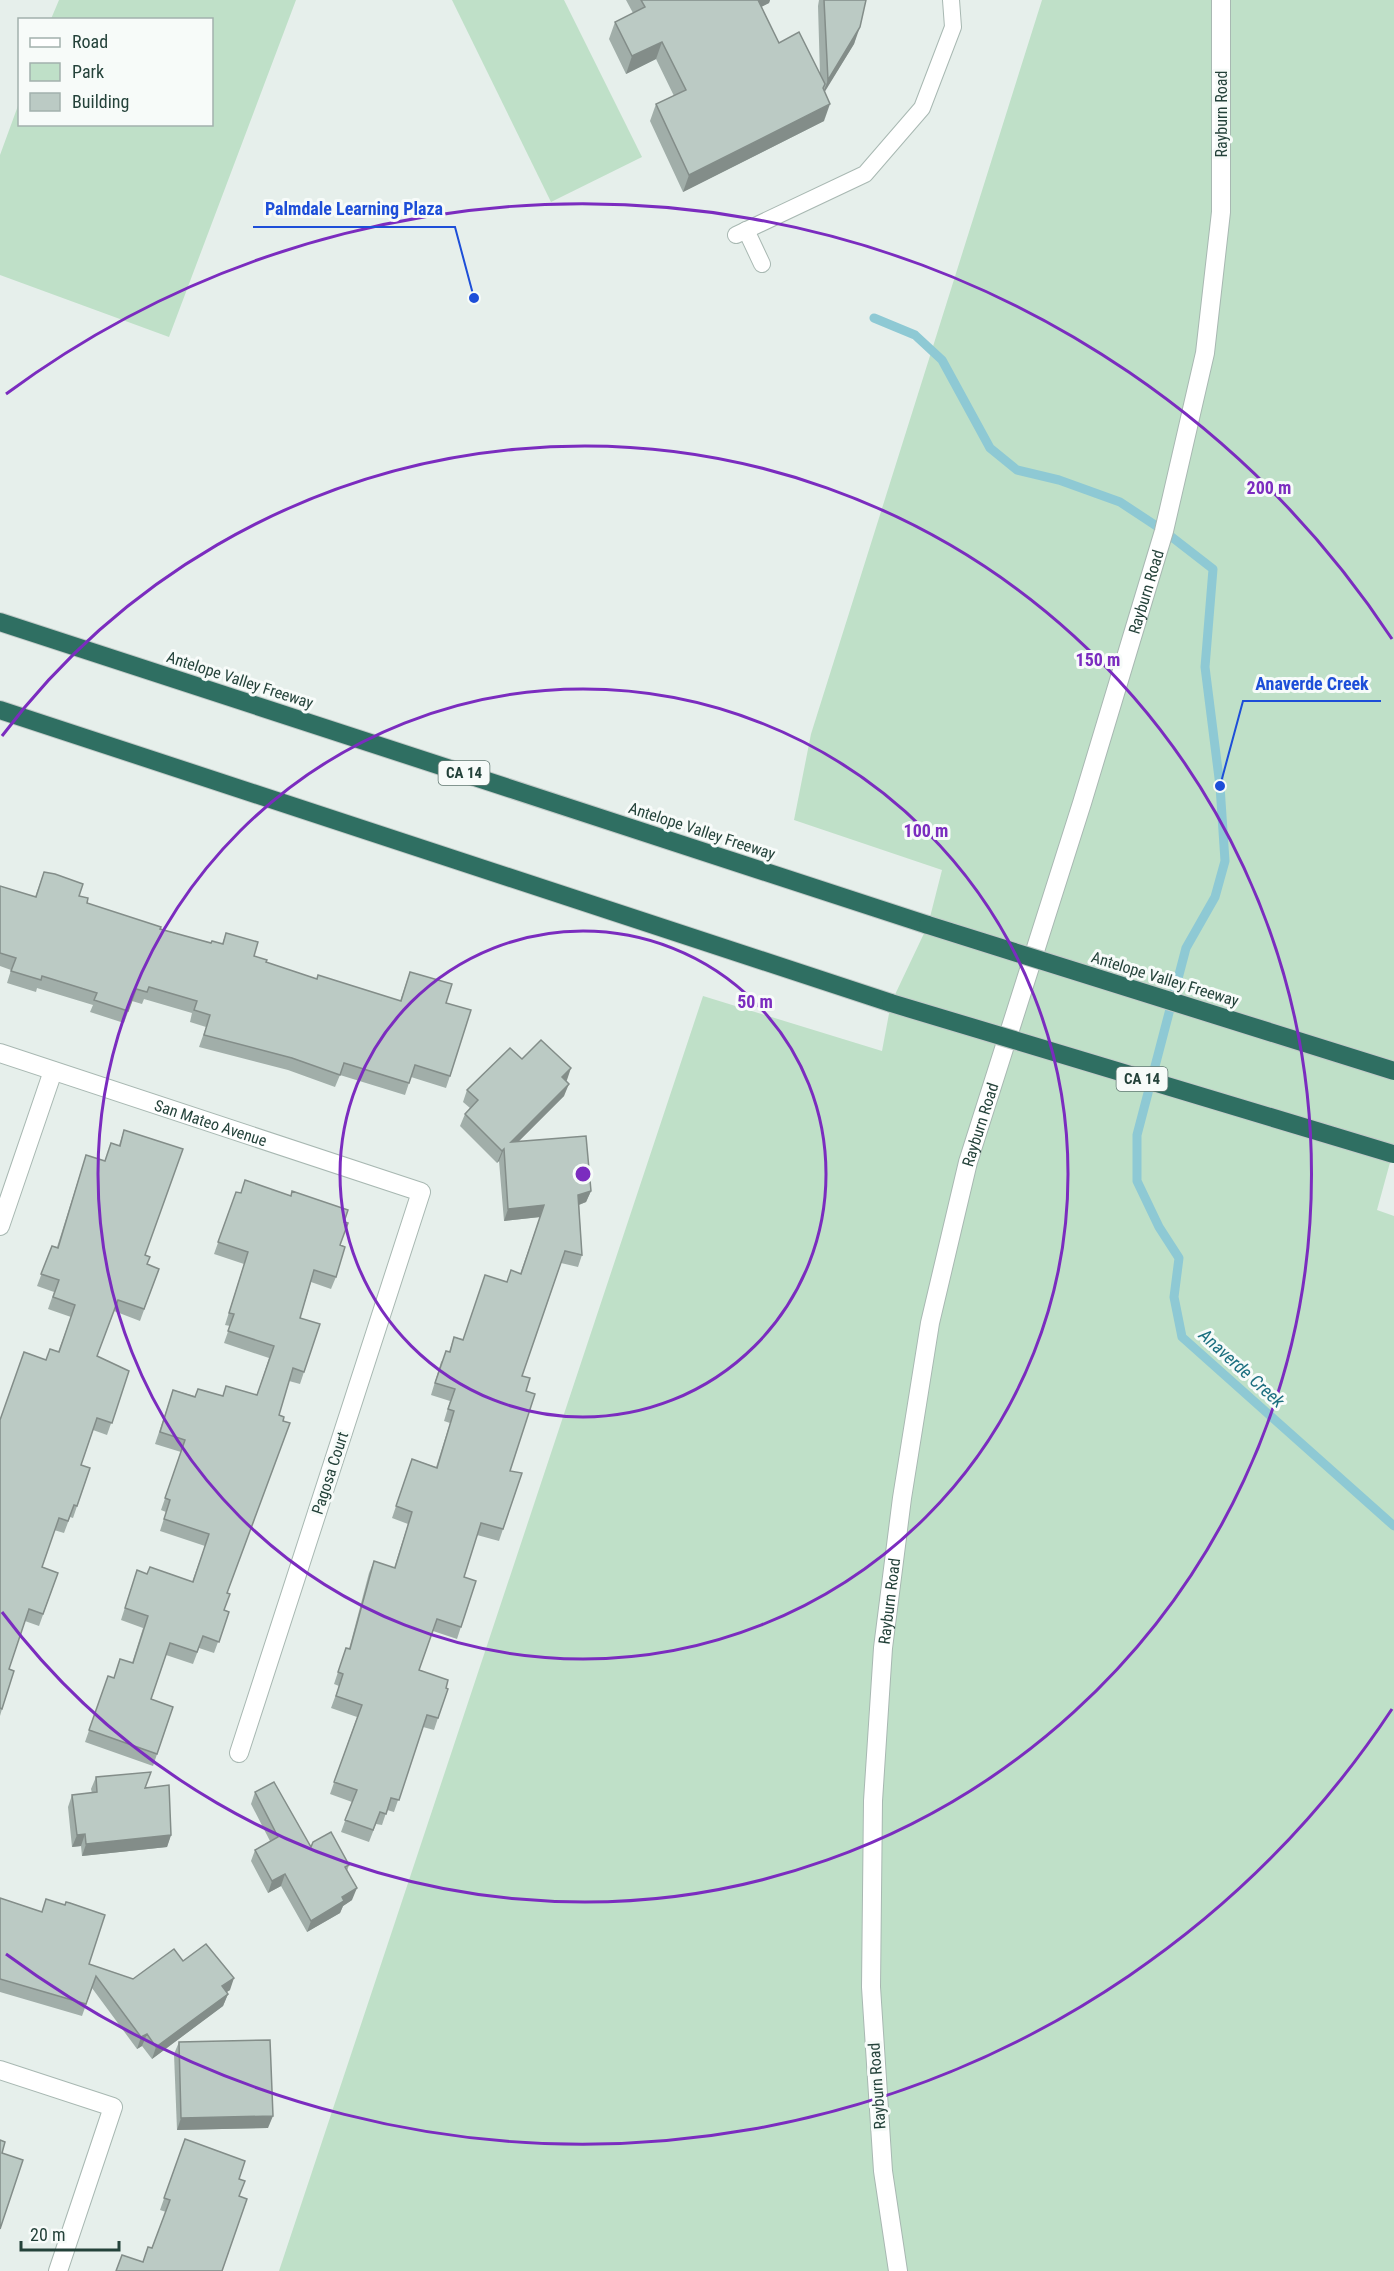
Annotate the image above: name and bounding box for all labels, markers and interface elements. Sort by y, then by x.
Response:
legend [18,18,213,126]
text: Road [72,31,108,52]
text: Park [72,61,104,82]
street label: Rayburn Road [1212,71,1231,157]
text: Building [72,91,129,112]
callout: Palmdale Learning Plaza [253,191,455,227]
text: Palmdale Learning Plaza [265,198,443,219]
text: 200 m [1247,477,1291,498]
street label: Rayburn Road [1124,547,1167,636]
street label: Antelope Valley Freeway [164,647,316,713]
text: 150 m [1076,649,1120,670]
callout: Anaverde Creek [1243,665,1381,701]
text: Anaverde Creek [1255,673,1369,694]
road number: CA 14 [438,761,490,785]
street label: Antelope Valley Freeway [626,798,778,864]
text: 100 m [904,820,948,841]
street label: Antelope Valley Freeway [1089,948,1241,1011]
text: 50 m [737,991,773,1012]
road number: CA 14 [1116,1067,1168,1091]
street label: Rayburn Road [958,1080,1002,1169]
street label: San Mateo Avenue [152,1095,269,1150]
centre of rings [573,1164,593,1184]
water label: Anaverde Creek [1194,1323,1290,1413]
street label: Pagosa Court [308,1429,352,1517]
street label: Rayburn Road [874,1557,904,1645]
street label: Rayburn Road [864,2042,890,2130]
scale bar [21,2214,118,2252]
text: 20 m [30,2224,65,2245]

